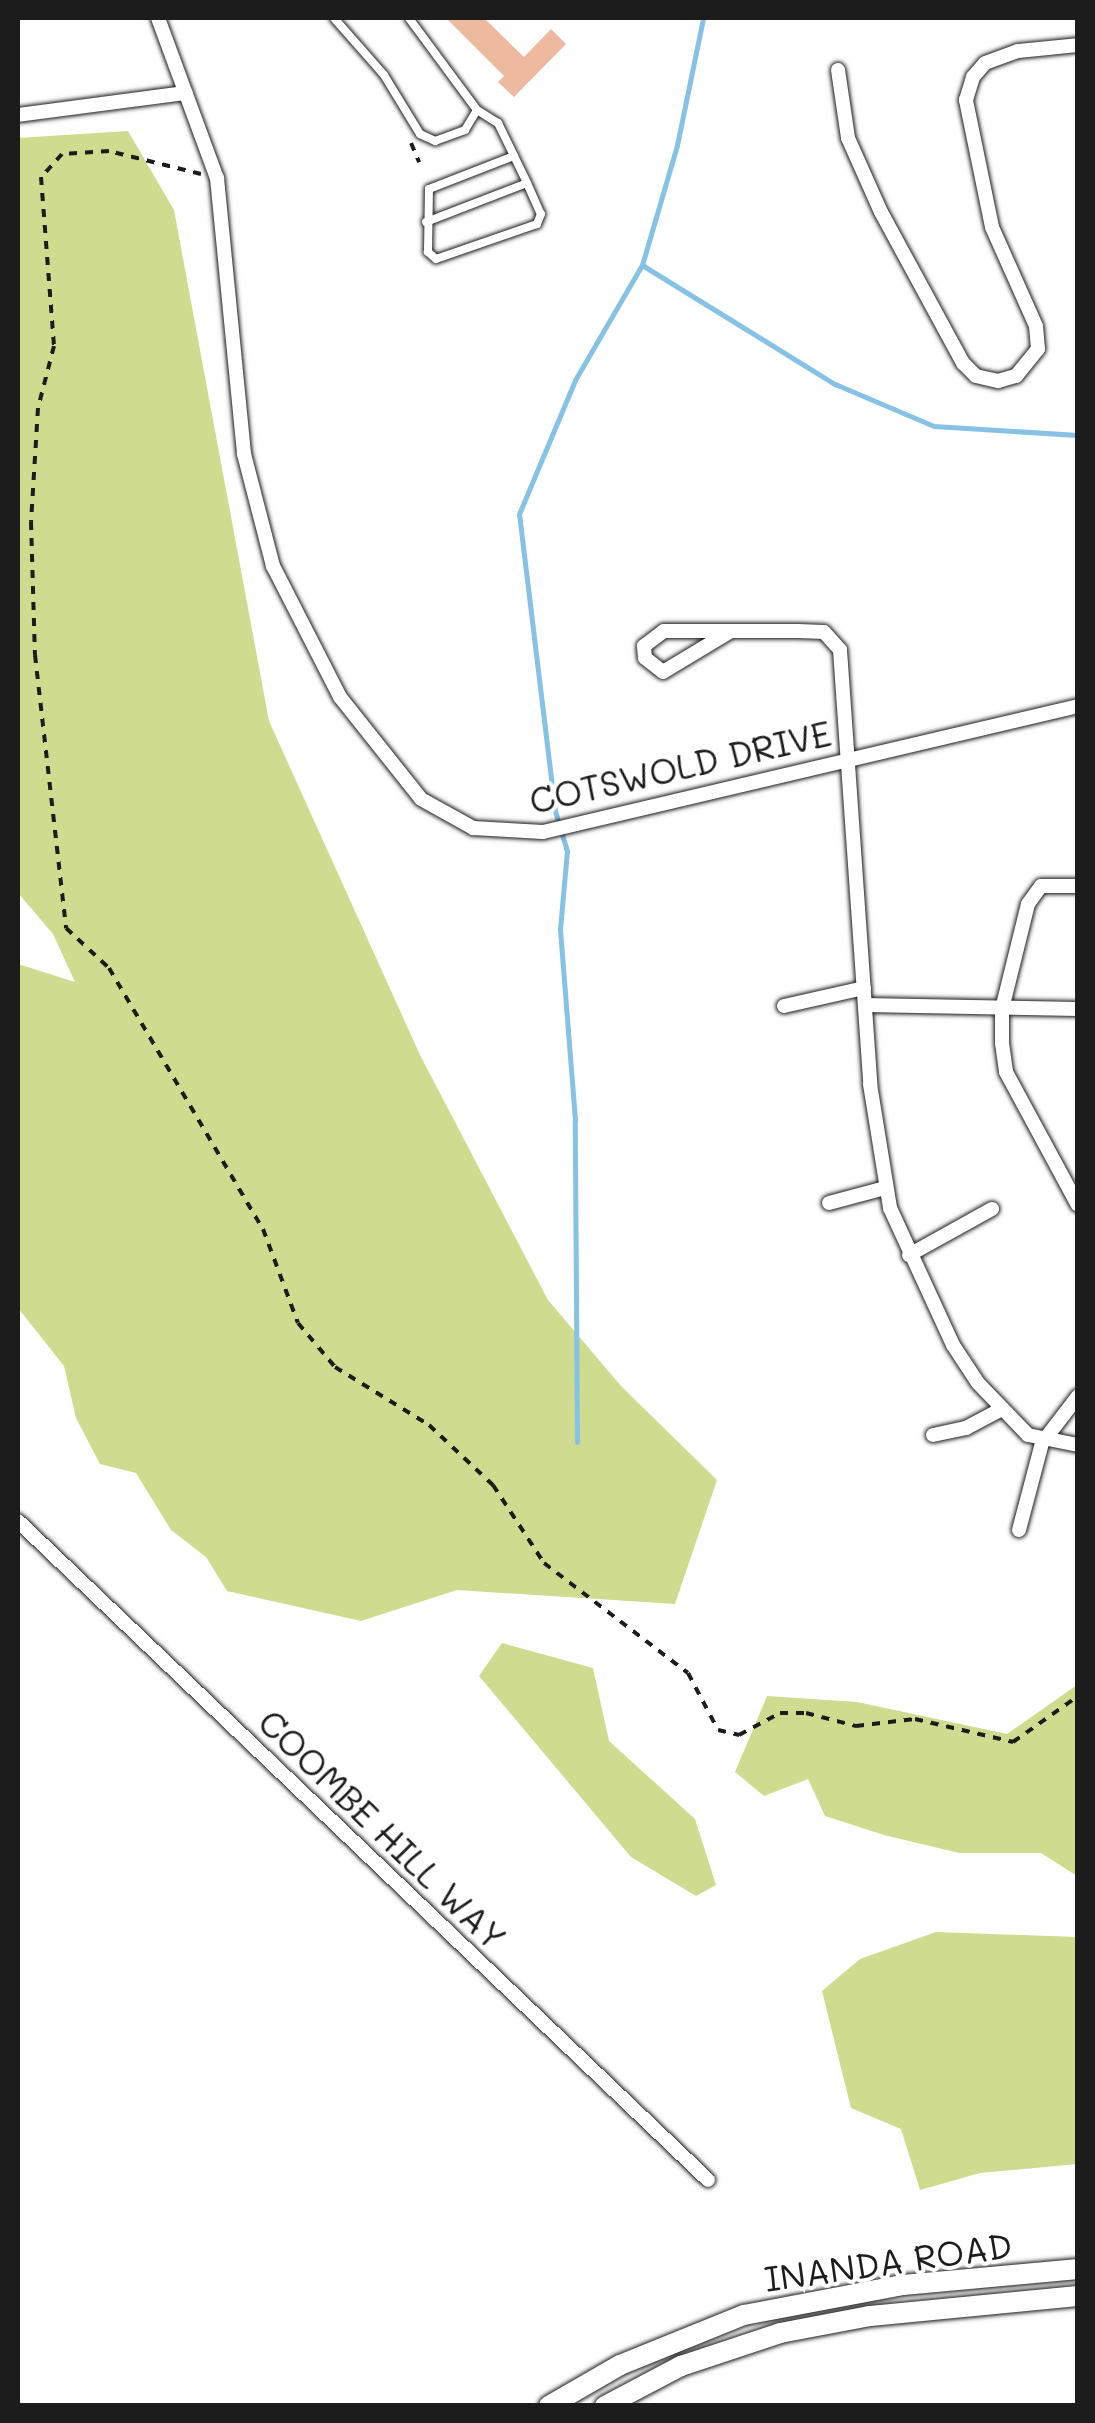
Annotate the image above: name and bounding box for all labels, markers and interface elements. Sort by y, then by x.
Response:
street label: COTSWOLD DRIVE [525,711,835,821]
street label: COOMBE HILL WAY [251,1700,515,1958]
street label: INANDA ROAD [762,2223,1014,2299]

